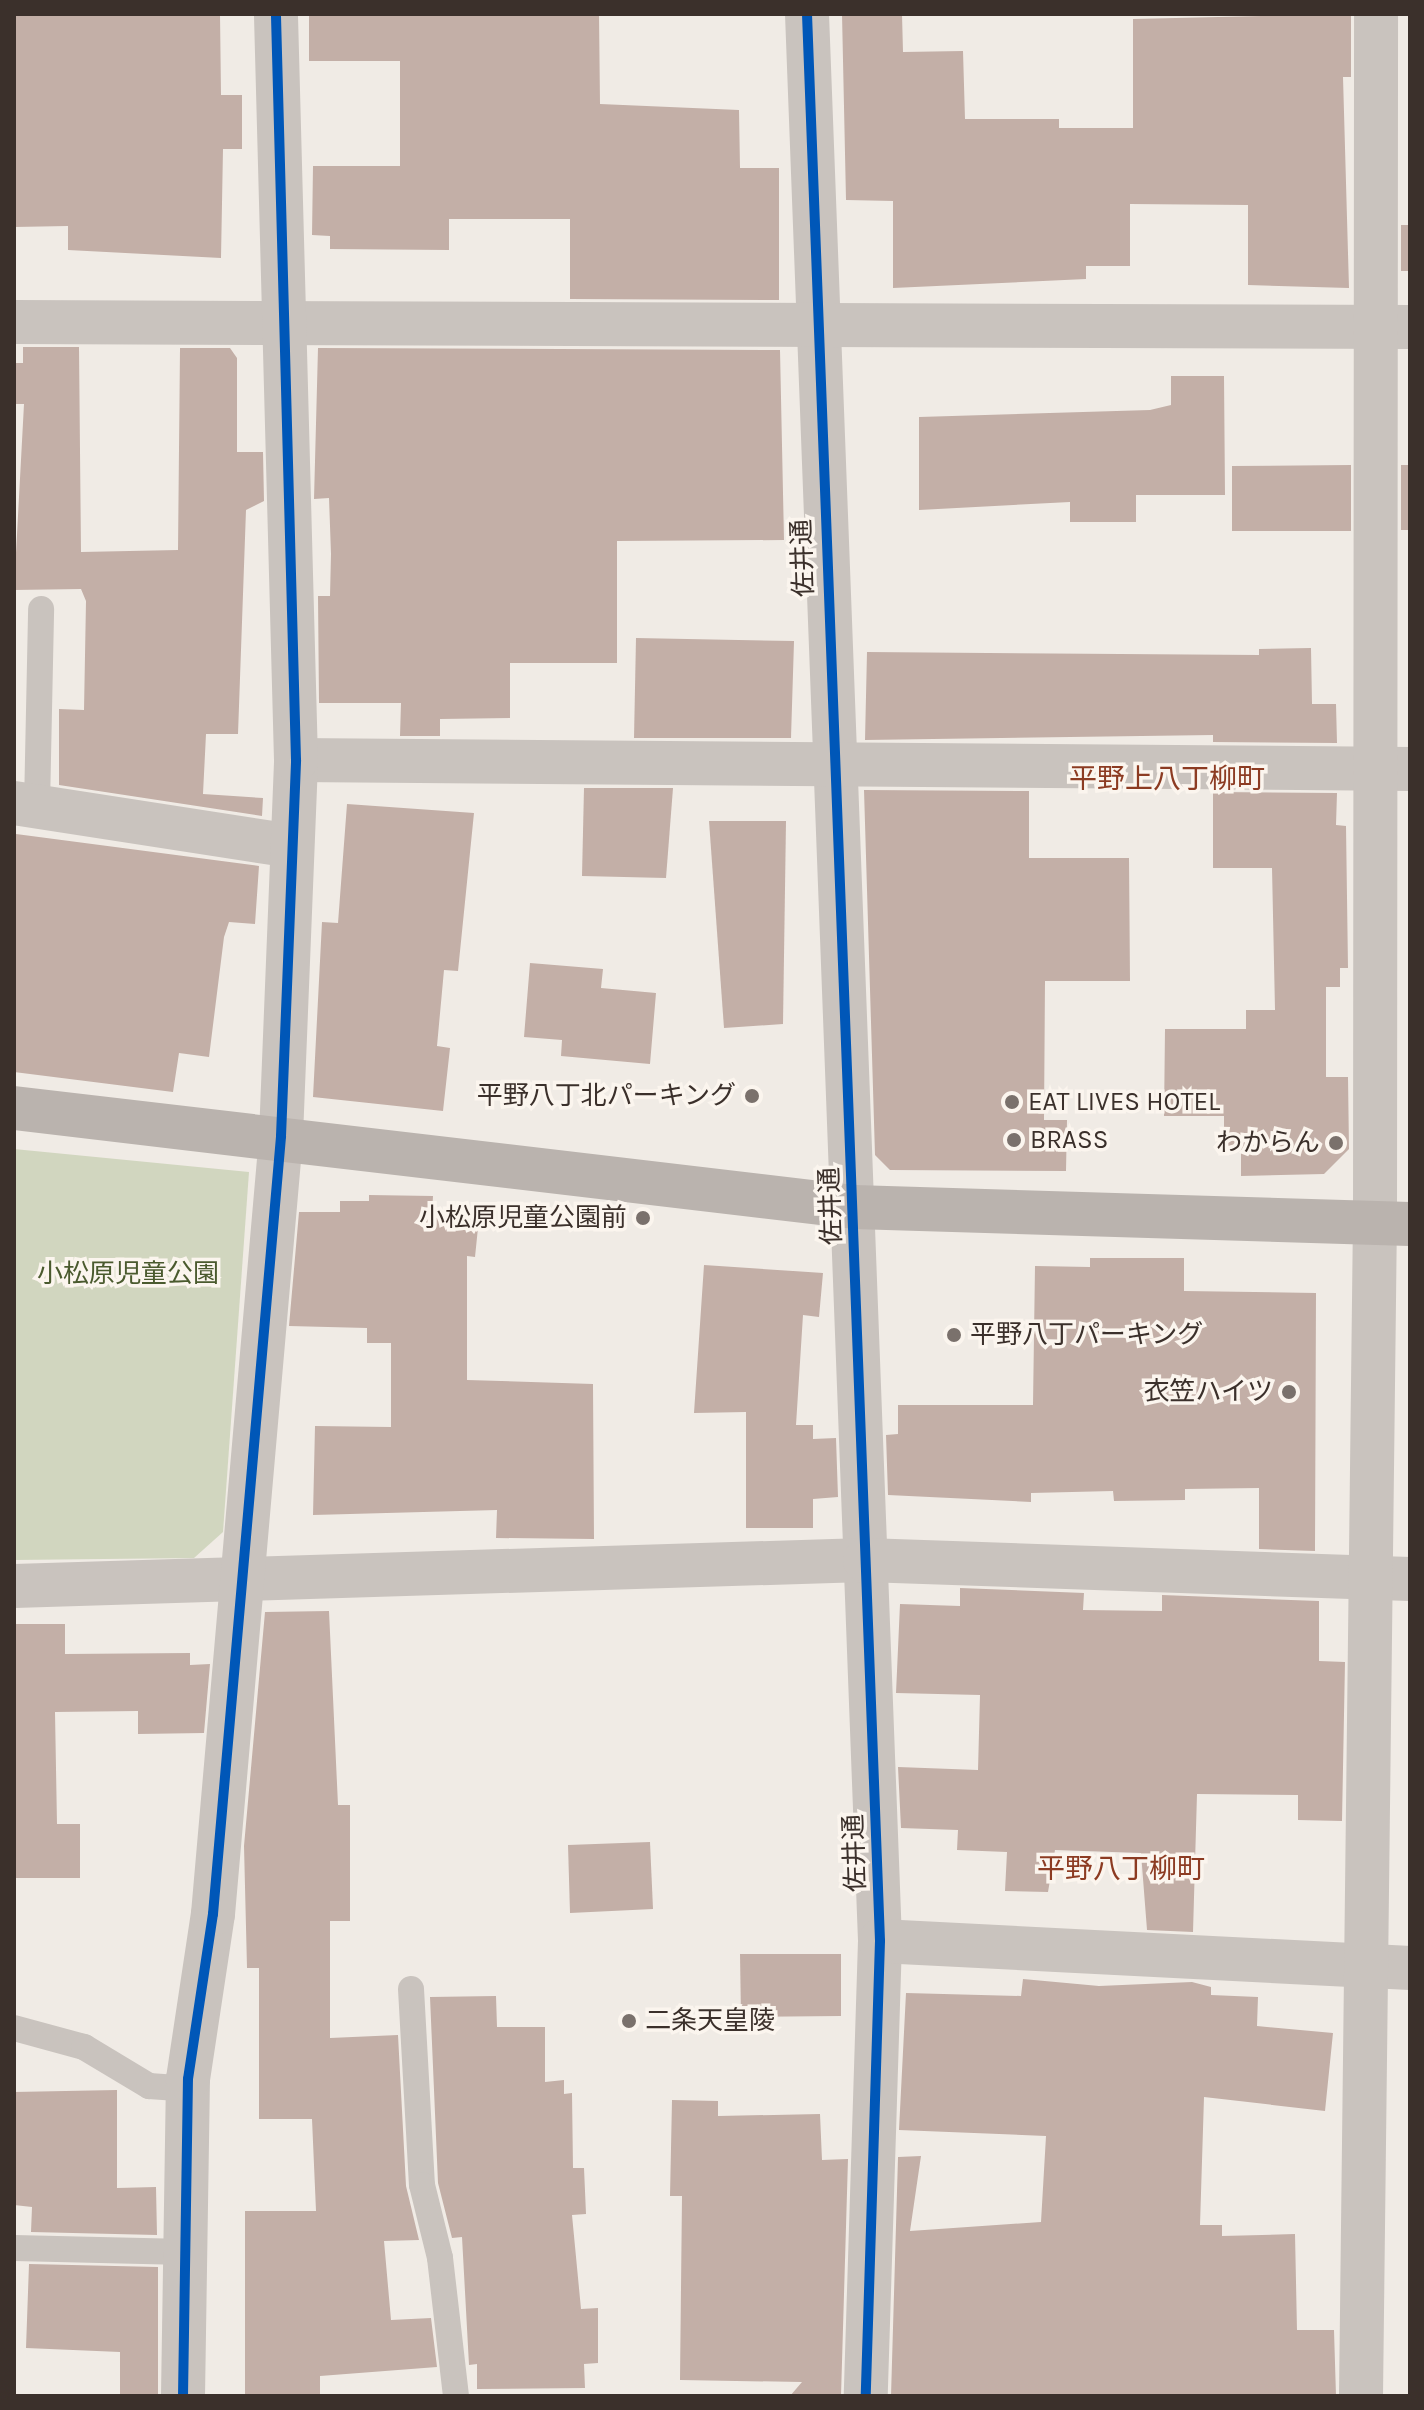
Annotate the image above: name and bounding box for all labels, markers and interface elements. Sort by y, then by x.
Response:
street label: 佐井通 [786,518,820,598]
district label: 平野上八丁柳町 [1069,762,1265,796]
place label: 平野八丁北パーキング [476,1080,736,1112]
place label: EAT LIVES HOTEL [1028,1086,1220,1118]
marker: 平野八丁北パーキング [743,1087,761,1105]
marker: EAT LIVES HOTEL [1003,1093,1021,1111]
place label: BRASS [1030,1124,1108,1156]
place label: わからん [1216,1127,1320,1159]
marker: BRASS [1005,1131,1023,1149]
marker: わからん [1327,1134,1345,1152]
street label: 佐井通 [814,1166,848,1246]
place label: 小松原児童公園前 [419,1202,627,1234]
marker: 小松原児童公園前 [634,1209,652,1227]
park label: 小松原児童公園 [37,1258,219,1290]
place label: 平野八丁パーキング [970,1319,1204,1351]
marker: 平野八丁パーキング [945,1326,963,1344]
place label: 衣笠ハイツ [1143,1376,1273,1408]
marker: 衣笠ハイツ [1280,1383,1298,1401]
street label: 佐井通 [838,1813,872,1893]
district label: 平野八丁柳町 [1037,1852,1205,1886]
place label: 二条天皇陵 [645,2005,775,2037]
marker: 二条天皇陵 [620,2012,638,2030]

